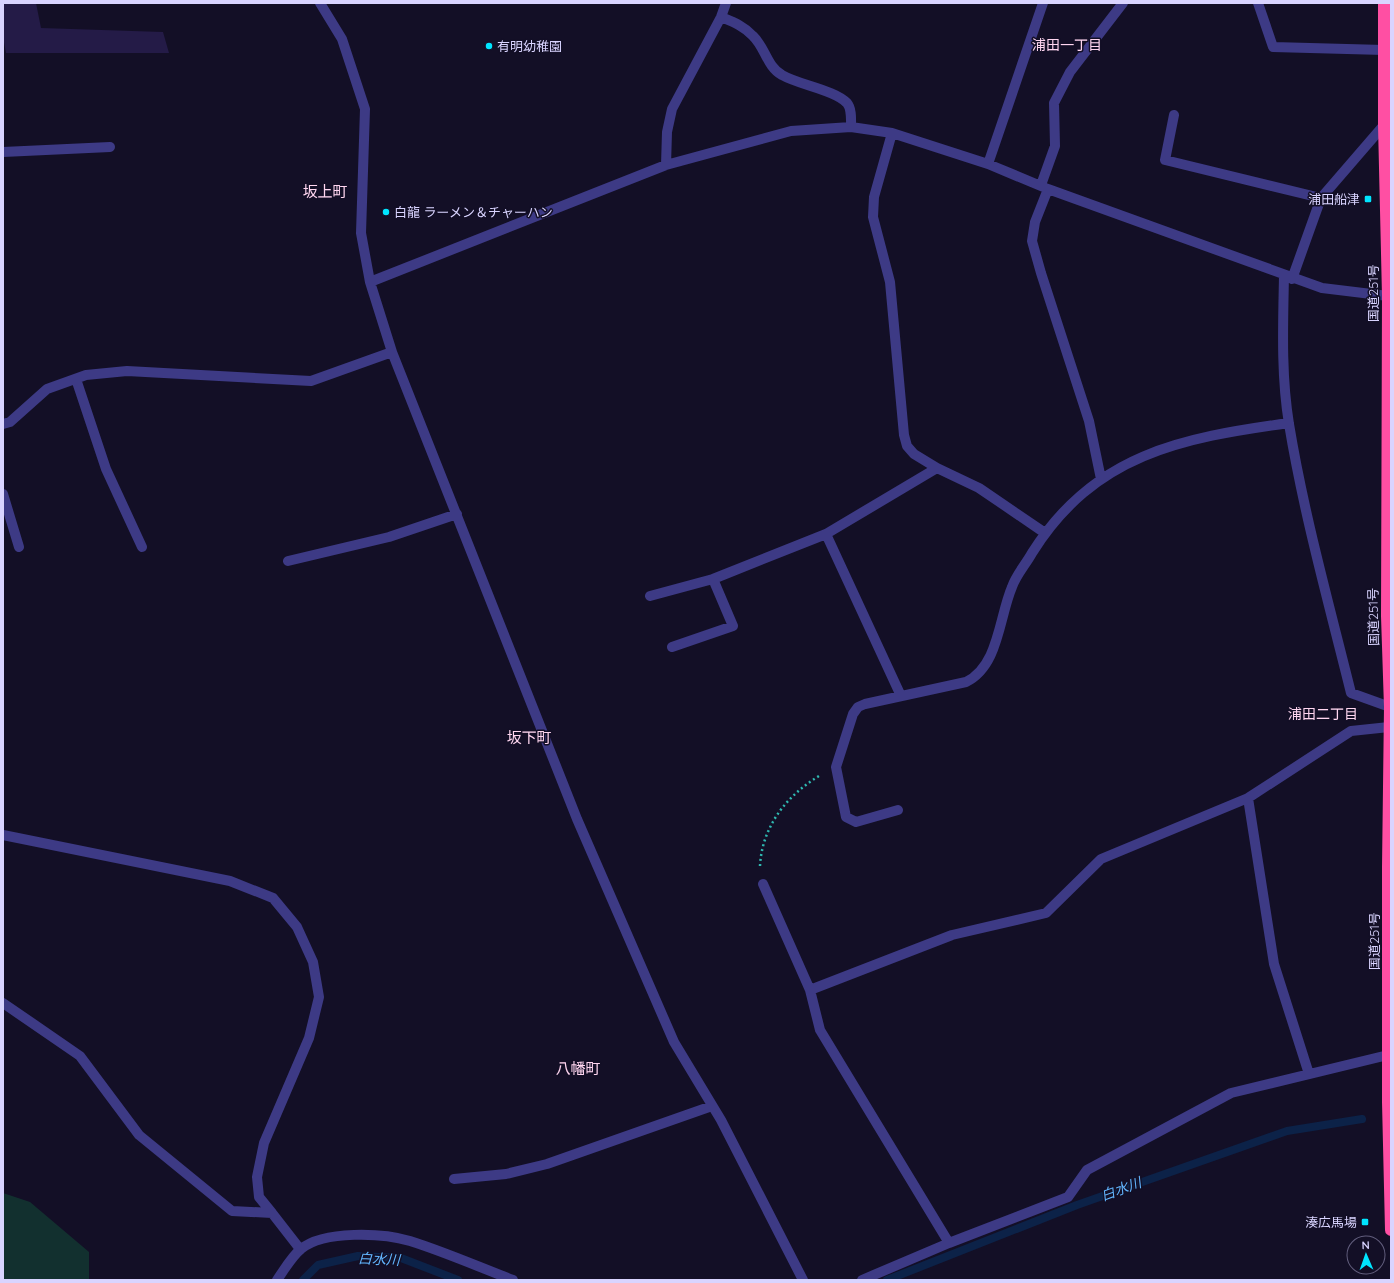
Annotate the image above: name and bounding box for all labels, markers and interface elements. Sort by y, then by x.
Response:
district label: 浦田一丁目 [1032,36,1102,54]
place label: 有明幼稚園 [497,38,562,54]
marker: 有明幼稚園 [484,41,494,51]
district label: 坂上町 [302,182,348,201]
place label: 浦田船津 [1308,191,1360,207]
marker: 浦田船津 [1363,194,1373,204]
place label: 白龍 ラーメン＆チャーハン [394,204,553,220]
marker: 白龍 ラーメン＆チャーハン [381,207,391,217]
street label: 国道251号 [1365,264,1381,322]
street label: 国道251号 [1364,588,1382,646]
district label: 浦田二丁目 [1288,705,1358,723]
district label: 坂下町 [506,728,552,747]
street label: 国道251号 [1366,912,1382,970]
district label: 八幡町 [555,1059,601,1078]
water label: 白水川 [1098,1173,1146,1205]
place label: 湊広馬場 [1305,1214,1357,1230]
marker: 湊広馬場 [1360,1217,1370,1227]
north arrow [1346,1235,1386,1275]
text: N [1361,1238,1370,1252]
water label: 白水川 [358,1249,402,1269]

